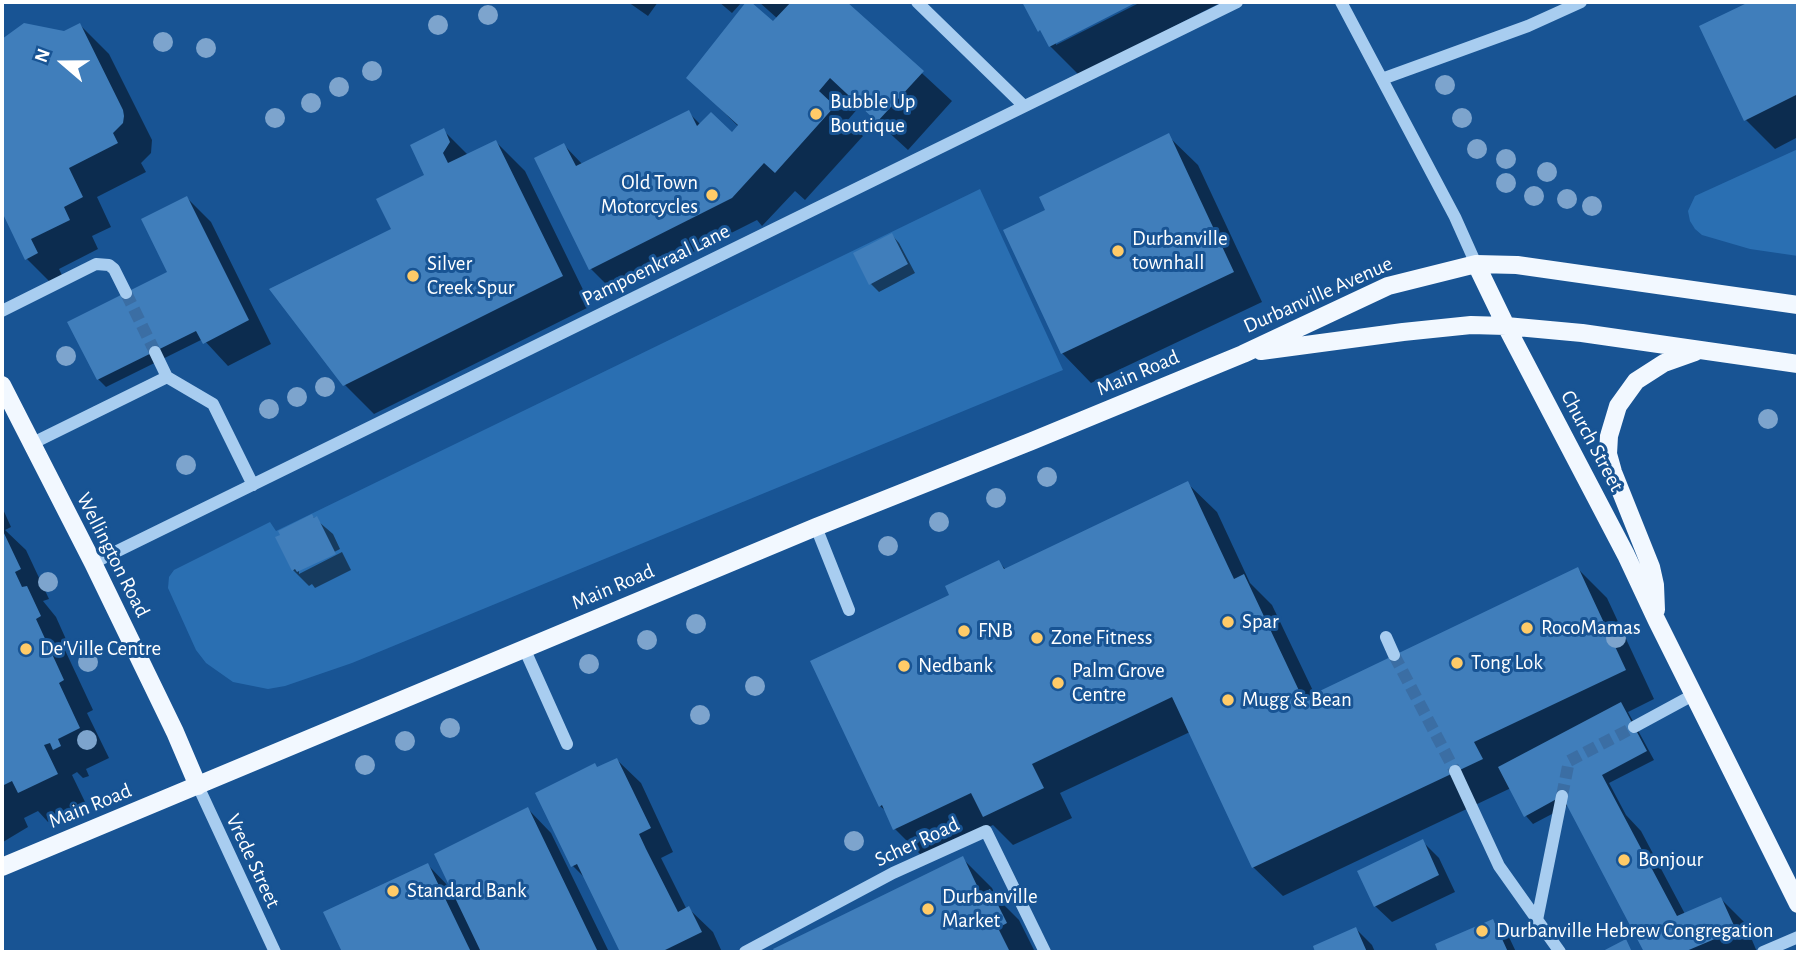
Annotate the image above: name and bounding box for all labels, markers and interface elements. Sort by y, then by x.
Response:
north arrow [28,28,98,98]
text: N [32,46,54,65]
place label: Bubble Up Boutique [830,89,915,139]
marker: Bubble Up Boutique [808,106,824,122]
place label: Old Town Motorcycles [601,170,698,220]
marker: Old Town Motorcycles [704,187,720,203]
street label: Pampoenkraal Lane [578,218,734,312]
place label: Durbanville townhall [1132,226,1228,276]
marker: Durbanville townhall [1110,243,1126,259]
place label: Silver Creek Spur [427,251,515,301]
street label: Durbanville Avenue [1240,251,1396,339]
marker: Silver Creek Spur [405,268,421,284]
street label: Main Road [1093,344,1183,402]
street label: Church Street [1555,386,1629,496]
street label: Wellington Road [71,488,155,622]
street label: Main Road [568,558,658,616]
place label: Spar [1242,609,1279,635]
marker: Spar [1220,614,1236,630]
place label: RocoMamas [1541,615,1641,641]
place label: FNB [978,618,1013,644]
marker: RocoMamas [1519,620,1535,636]
marker: FNB [956,623,972,639]
place label: Zone Fitness [1051,625,1153,651]
marker: Zone Fitness [1029,630,1045,646]
place label: De'Ville Centre [40,636,161,662]
marker: De'Ville Centre [18,641,34,657]
place label: Tong Lok [1471,650,1543,676]
place label: Nedbank [918,653,993,679]
marker: Tong Lok [1449,655,1465,671]
marker: Nedbank [896,658,912,674]
place label: Palm Grove Centre [1072,658,1165,708]
marker: Palm Grove Centre [1050,675,1066,691]
place label: Mugg & Bean [1242,687,1352,713]
marker: Mugg & Bean [1220,692,1236,708]
street label: Main Road [45,778,135,834]
street label: Vrede Street [220,810,286,912]
street label: Scher Road [871,812,963,872]
place label: Bonjour [1638,847,1703,873]
marker: Bonjour [1616,852,1632,868]
place label: Standard Bank [407,878,527,904]
marker: Standard Bank [385,883,401,899]
place label: Durbanville Market [942,884,1038,934]
marker: Durbanville Market [920,901,936,917]
place label: Durbanville Hebrew Congregation [1496,918,1774,944]
marker: Durbanville Hebrew Congregation [1474,923,1490,939]

